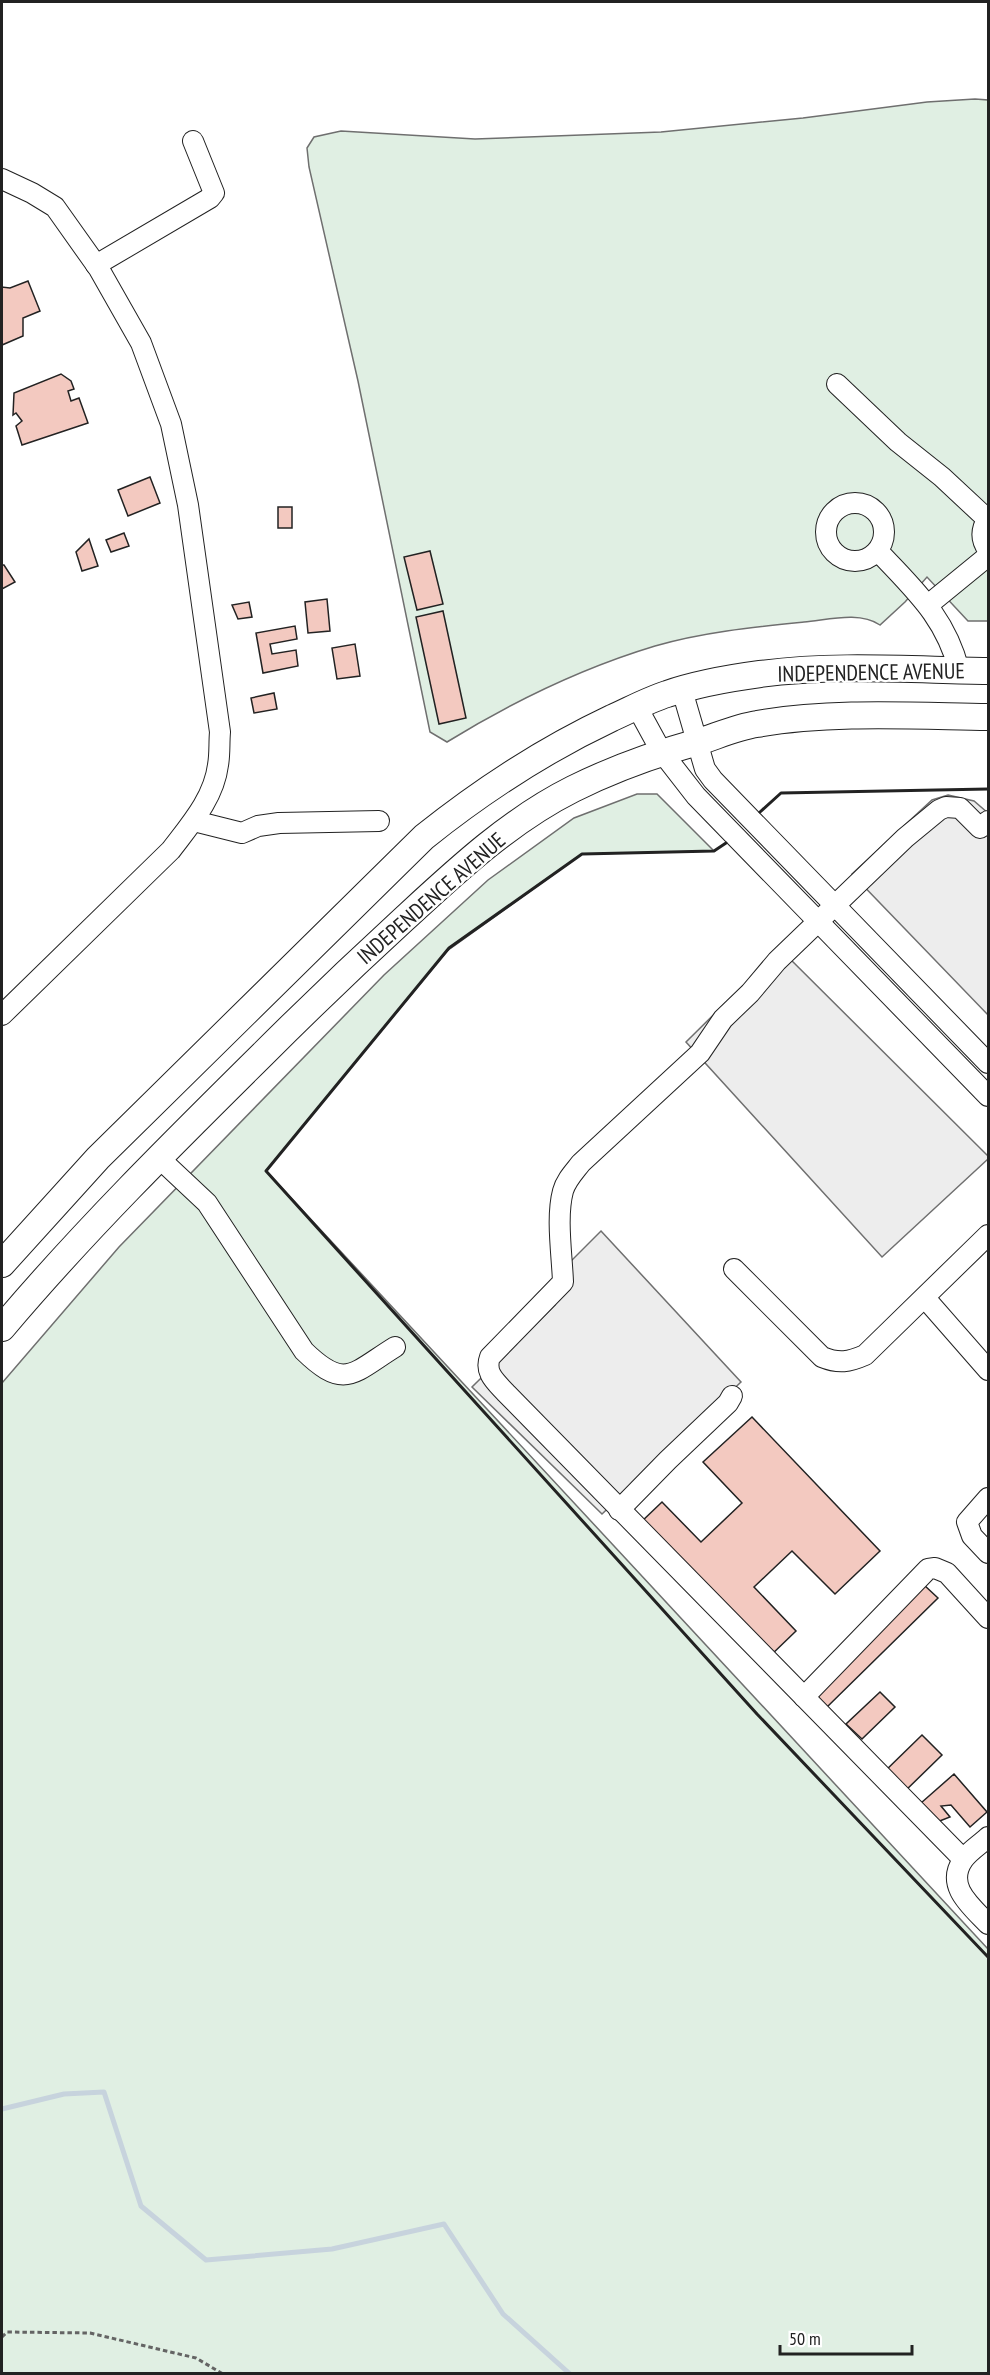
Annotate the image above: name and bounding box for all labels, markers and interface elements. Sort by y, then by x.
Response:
street label: INDEPENDENCE AVENUE [777,656,965,688]
street label: INDEPENDENCE AVENUE [351,826,511,970]
scale bar [780,2318,912,2356]
text: 50 m [789,2327,821,2350]

